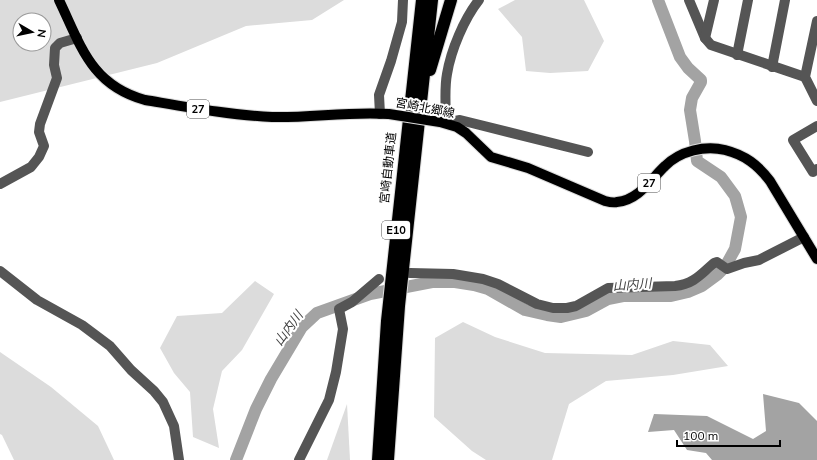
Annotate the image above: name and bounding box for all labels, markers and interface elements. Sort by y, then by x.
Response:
north arrow [12,12,52,52]
text: N [34,28,49,39]
street label: 宮崎北郷線 [394,94,456,121]
road number: 27 [187,100,209,118]
street label: 宮崎自動車道 [376,131,399,205]
road number: 27 [638,174,660,192]
road number: E10 [382,221,410,239]
water label: 山内川 [612,275,654,293]
water label: 山内川 [270,306,307,348]
scale bar [677,422,780,448]
text: 100 m [683,428,718,443]

